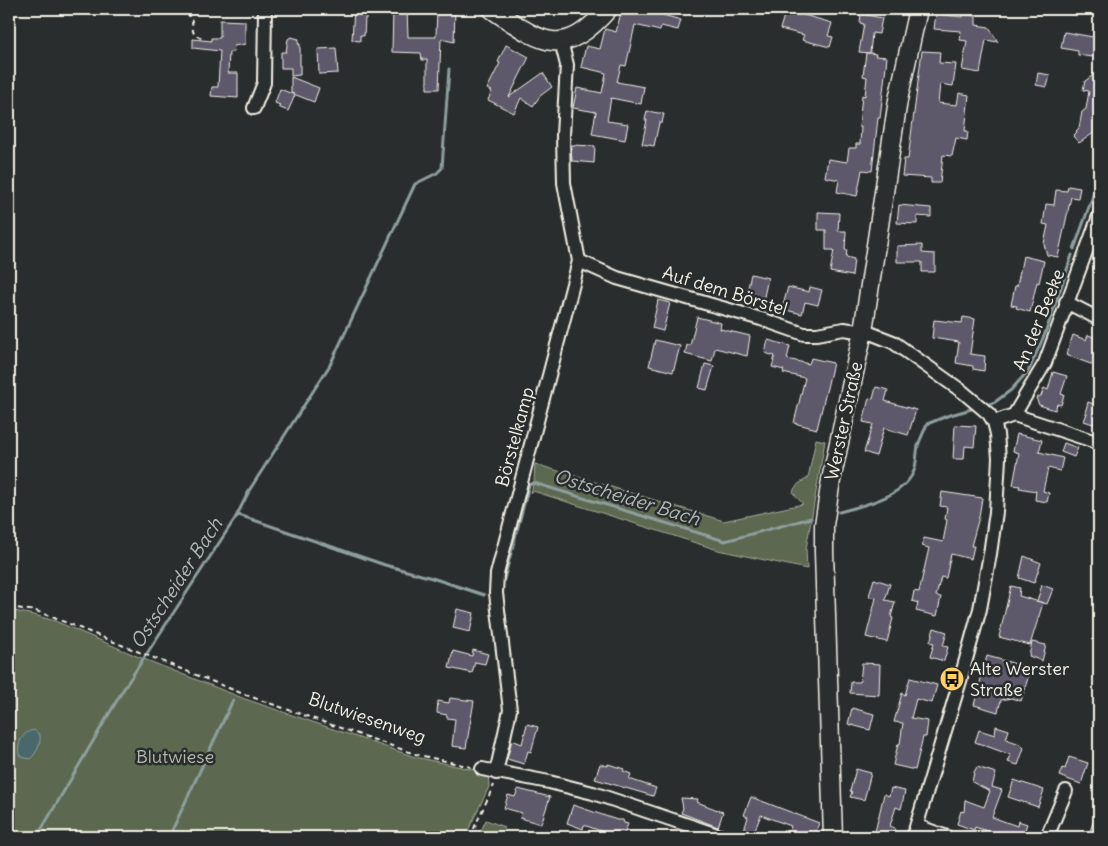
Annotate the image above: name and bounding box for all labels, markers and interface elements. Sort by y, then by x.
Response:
street label: Auf dem Börstel [660,261,790,320]
street label: An der Beeke [1008,265,1069,374]
street label: Werster Straße [820,359,867,482]
street label: Börstelkamp [490,384,539,489]
water label: Ostscheider Bach [551,463,704,531]
water label: Ostscheider Bach [125,512,228,653]
place label: Alte Werster Straße [970,657,1070,701]
bus stop icon: Alte Werster Straße [939,666,965,692]
street label: Blutwiesenweg [306,687,429,748]
park label: Blutwiese [136,745,214,768]

